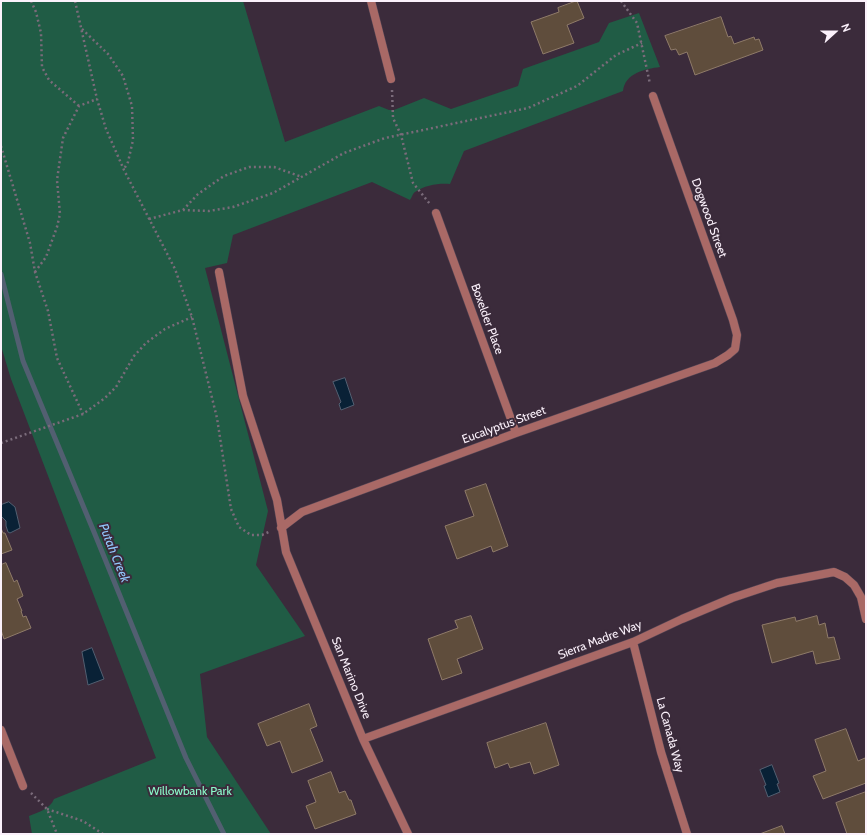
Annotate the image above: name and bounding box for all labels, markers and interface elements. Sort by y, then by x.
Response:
north arrow [815,12,855,52]
text: N [838,22,854,34]
street label: Dogwood Street [688,176,730,260]
street label: Boxelder Place [468,282,506,356]
street label: Eucalyptus Street [460,403,548,447]
water label: Putah Creek [95,521,133,585]
street label: Sierra Madre Way [556,617,644,663]
street label: San Marino Drive [328,635,374,721]
street label: La Canada Way [653,696,687,774]
park label: Willowbank Park [148,784,232,798]

